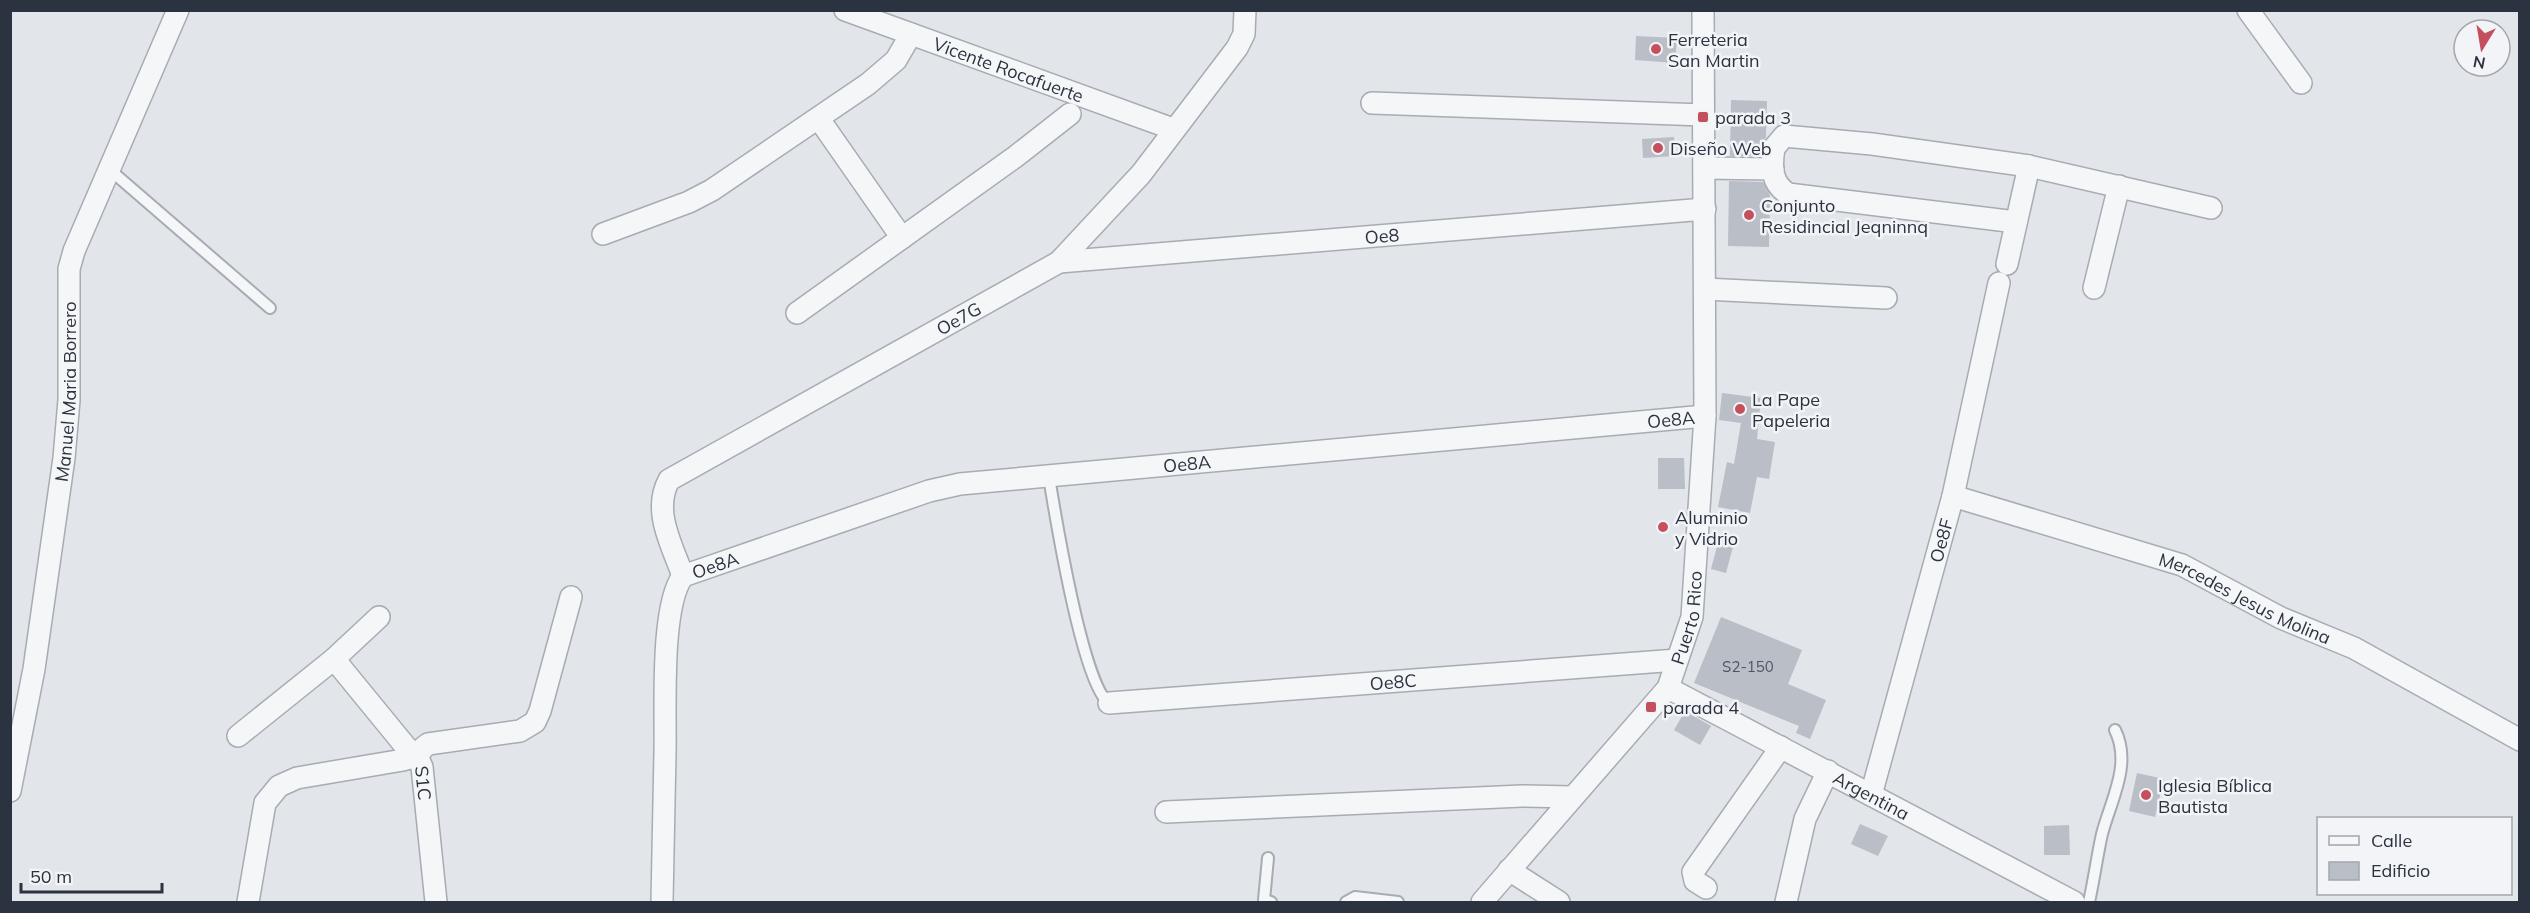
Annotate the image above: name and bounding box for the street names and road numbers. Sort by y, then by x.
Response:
street label: Vicente Rocafuerte [930,32,1087,107]
street label: Oe8 [1364,223,1400,248]
street label: Oe7G [932,297,985,340]
street label: Manuel Maria Borrero [49,301,81,483]
street label: Oe8A [1646,405,1696,433]
street label: Oe8A [1162,450,1212,477]
street label: Oe8F [1924,516,1958,565]
street label: Oe8A [689,546,741,584]
street label: Mercedes Jesus Molina [2156,547,2334,649]
street label: Puerto Rico [1665,570,1706,667]
street label: Oe8C [1369,668,1417,695]
street label: S1C [410,765,437,801]
street label: Argentina [1829,766,1913,825]

